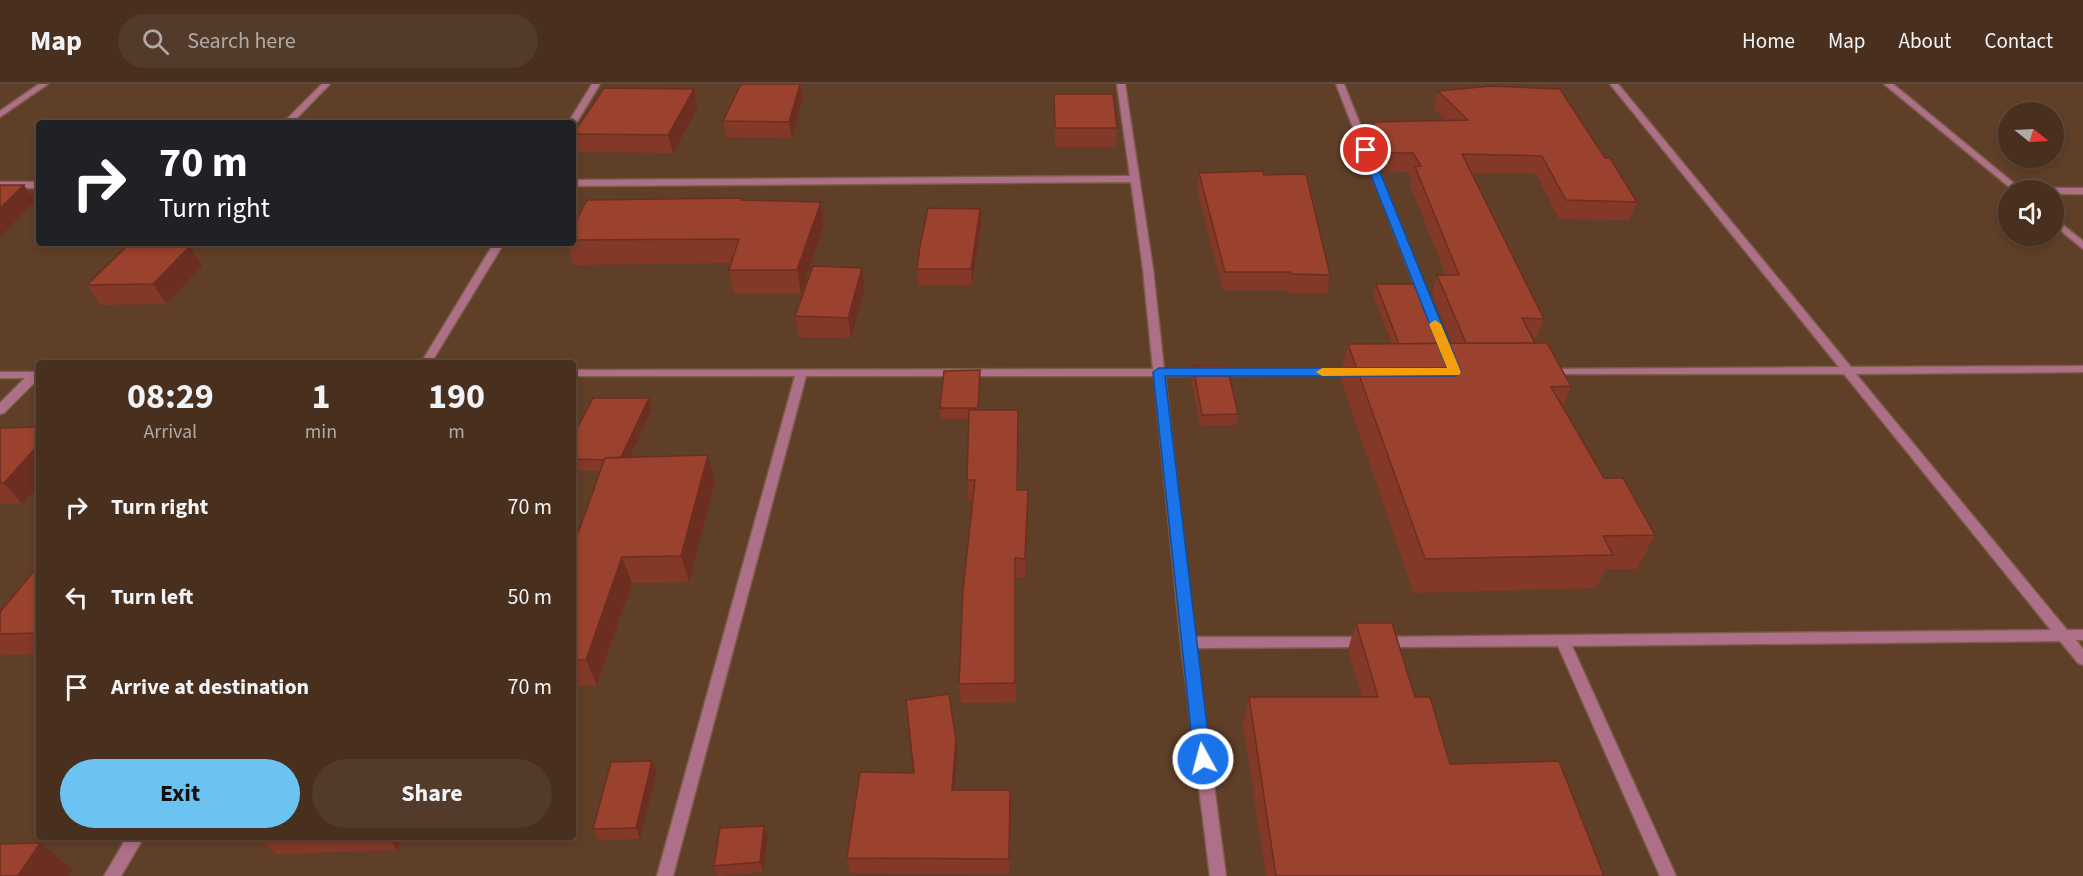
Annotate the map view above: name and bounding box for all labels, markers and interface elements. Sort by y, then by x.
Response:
search box [118,14,538,68]
text: Map [30,21,82,61]
icon: search [139,25,172,58]
text: Search here [187,25,296,57]
text: Home [1742,26,1795,56]
text: Map [1828,26,1866,56]
text: About [1899,26,1951,56]
text: Contact [1984,26,2053,56]
north arrow [1998,102,2064,168]
map controls [1998,102,2064,246]
pin [1340,124,1391,175]
text: 70 m [159,133,248,193]
icon: arrive [1349,133,1382,166]
icon: right [60,144,138,222]
button: sound [1998,180,2064,246]
text: Turn right [159,189,270,228]
text: 08:29 [127,371,214,422]
text: 1 [311,371,330,422]
text: 190 [428,371,485,422]
text: Arrival [143,418,197,446]
text: min [305,418,337,446]
text: m [448,418,465,446]
icon: right [60,491,93,524]
text: Turn right [111,491,208,523]
text: 70 m [507,491,552,523]
icon: left [60,581,93,614]
text: Turn left [111,581,193,613]
text: 50 m [507,581,552,613]
icon: arrive [60,671,93,704]
text: Arrive at destination [111,671,309,703]
text: 70 m [507,671,552,703]
position arrow [1171,727,1235,791]
button: Exit [60,759,300,828]
button: Share [312,759,552,828]

